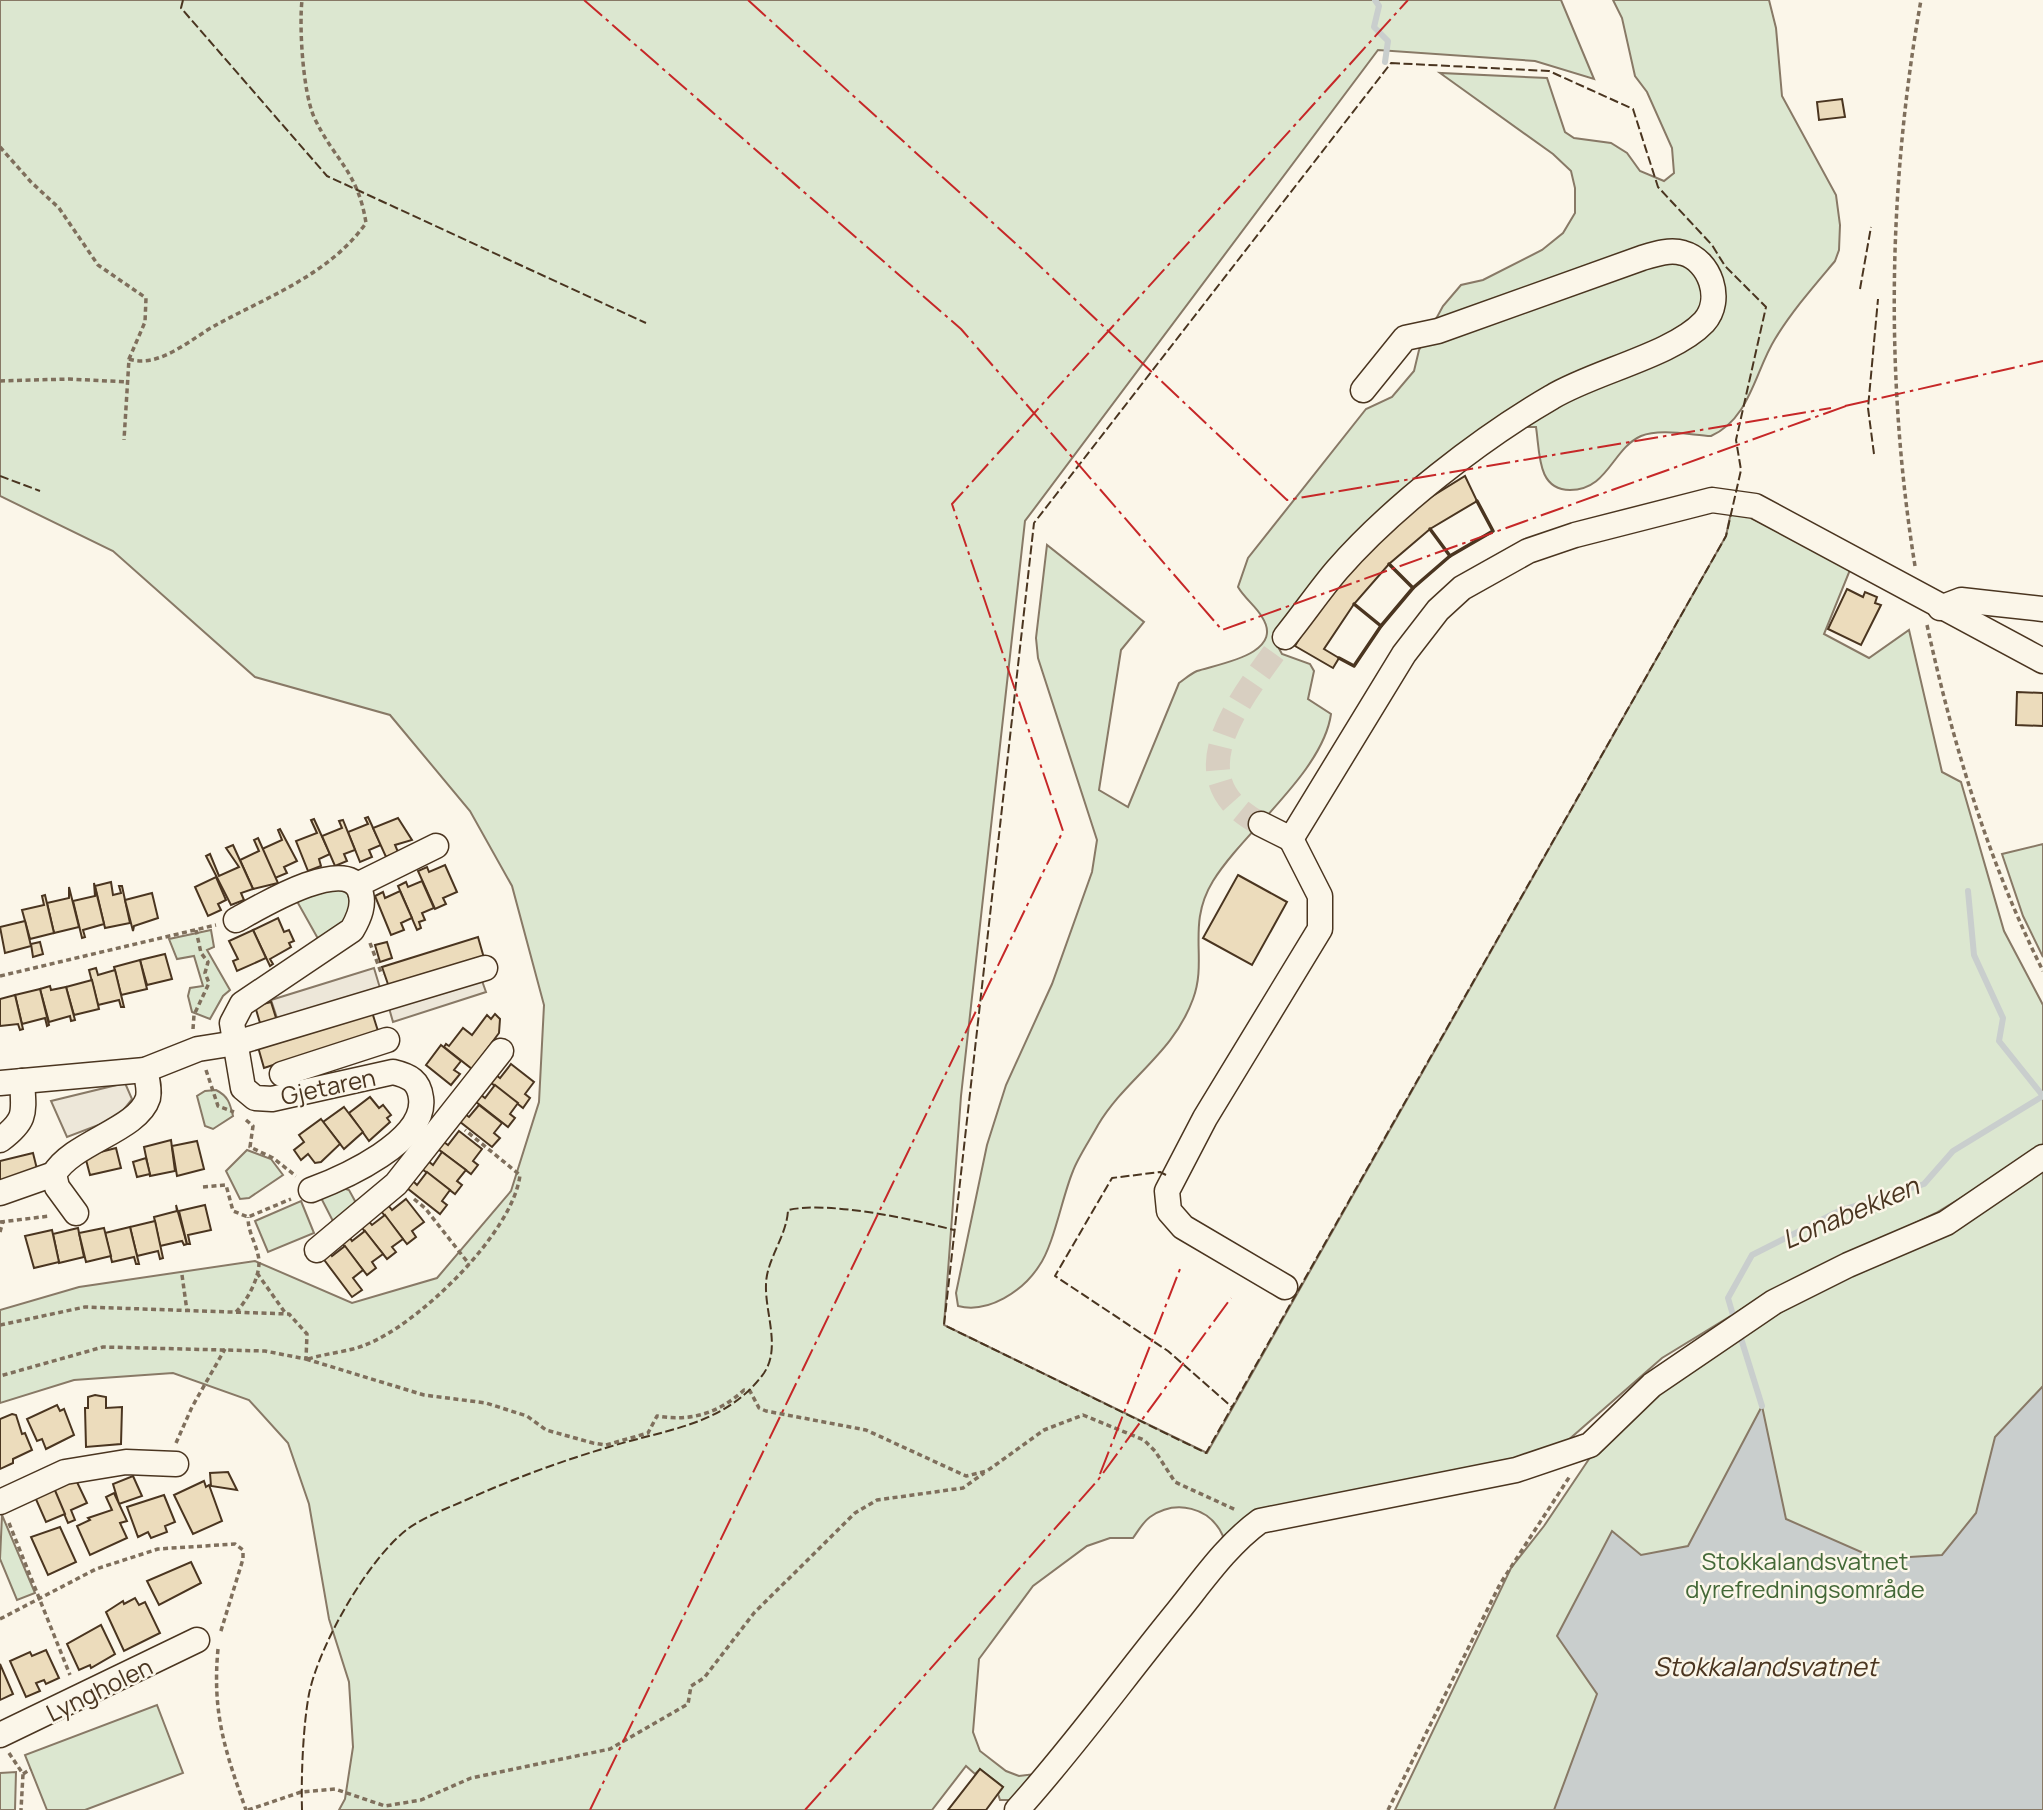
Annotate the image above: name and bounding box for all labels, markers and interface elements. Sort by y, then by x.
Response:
street label: Gjetaren [277,1060,379,1112]
water label: Lonabekken [1776,1167,1925,1257]
park label: Stokkalandsvatnet dyrefredningsområde [1685,1544,1925,1605]
water label: Stokkalandsvatnet [1653,1648,1880,1684]
street label: Lyngholen [40,1649,158,1729]

